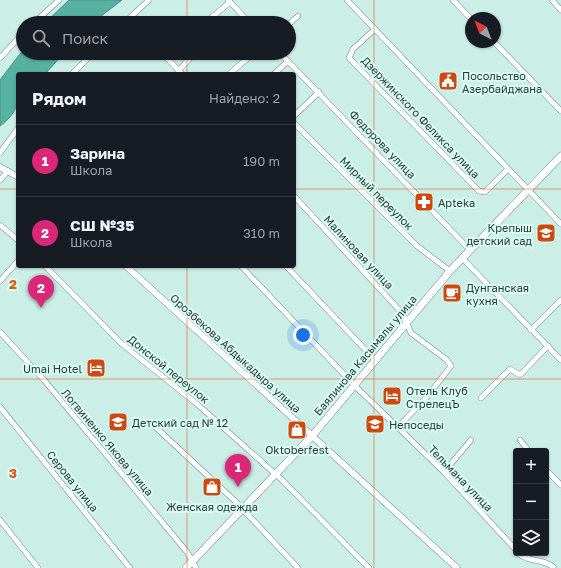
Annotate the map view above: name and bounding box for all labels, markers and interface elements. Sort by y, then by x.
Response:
north arrow [465,12,501,48]
search box [16,16,296,60]
icon: search [30,27,52,49]
text: Поиск [62,29,108,47]
street label: Дзержинского Феликса улица [359,53,483,181]
place label: Посольство Азербайджана [462,69,542,95]
public building icon: Посольство Азербайджана [437,70,459,92]
text: Рядом [32,88,86,109]
text: Найдено: 2 [209,90,280,106]
street label: Федорова улица [347,107,419,181]
text: Зарина [70,144,125,162]
text: 1 [42,153,48,169]
text: 190 m [243,153,280,169]
street label: Мирный переулок [338,154,417,233]
text: Школа [70,162,112,178]
pharmacy icon: Apteka [413,191,435,213]
place label: Apteka [438,196,475,209]
street label: Малиновая улица [322,213,396,291]
text: СШ №35 [70,216,134,234]
place label: Крепыш детский сад [466,221,532,247]
school or university icon: Крепыш детский сад [535,222,557,244]
text: 2 [41,225,49,241]
text: 310 m [243,225,280,241]
text: Школа [70,234,112,250]
pin: 2 [28,275,54,308]
text: 2 [9,276,17,292]
place label: Дунганская кухня [466,281,529,307]
cafe icon: Дунганская кухня [441,282,463,304]
street label: Орозбекова Абдыкадыра улица [168,291,304,415]
street label: Баялинова Касымалы улица [311,292,419,418]
your location [293,325,313,345]
street label: Донской переулок [126,332,213,406]
hotel icon: Umai Hotel [85,357,107,379]
place label: Umai Hotel [23,362,82,375]
place label: Отель Клуб СтрелецЪ [406,384,468,410]
hotel icon: Отель Клуб СтрелецЪ [381,385,403,407]
street label: Логвиненко Якова улица [60,386,156,498]
school or university icon: Детский сад № 12 [107,411,129,433]
school or university icon: Непоседы [364,413,386,435]
place label: Детский сад № 12 [132,416,228,429]
place label: Непоседы [389,418,444,431]
shop icon: Oktoberfest [286,419,308,441]
street label: Тельмана улица [426,442,496,514]
place label: Oktoberfest [265,443,329,456]
street label: Серова улица [44,448,102,514]
map controls [513,448,549,556]
button: + [513,448,549,484]
pin: 1 [225,454,251,487]
text: 3 [9,465,17,481]
shop icon: Женская одежда [201,476,223,498]
button: − [513,484,549,520]
place label: Женская одежда [166,500,258,513]
button: layers [513,520,549,556]

